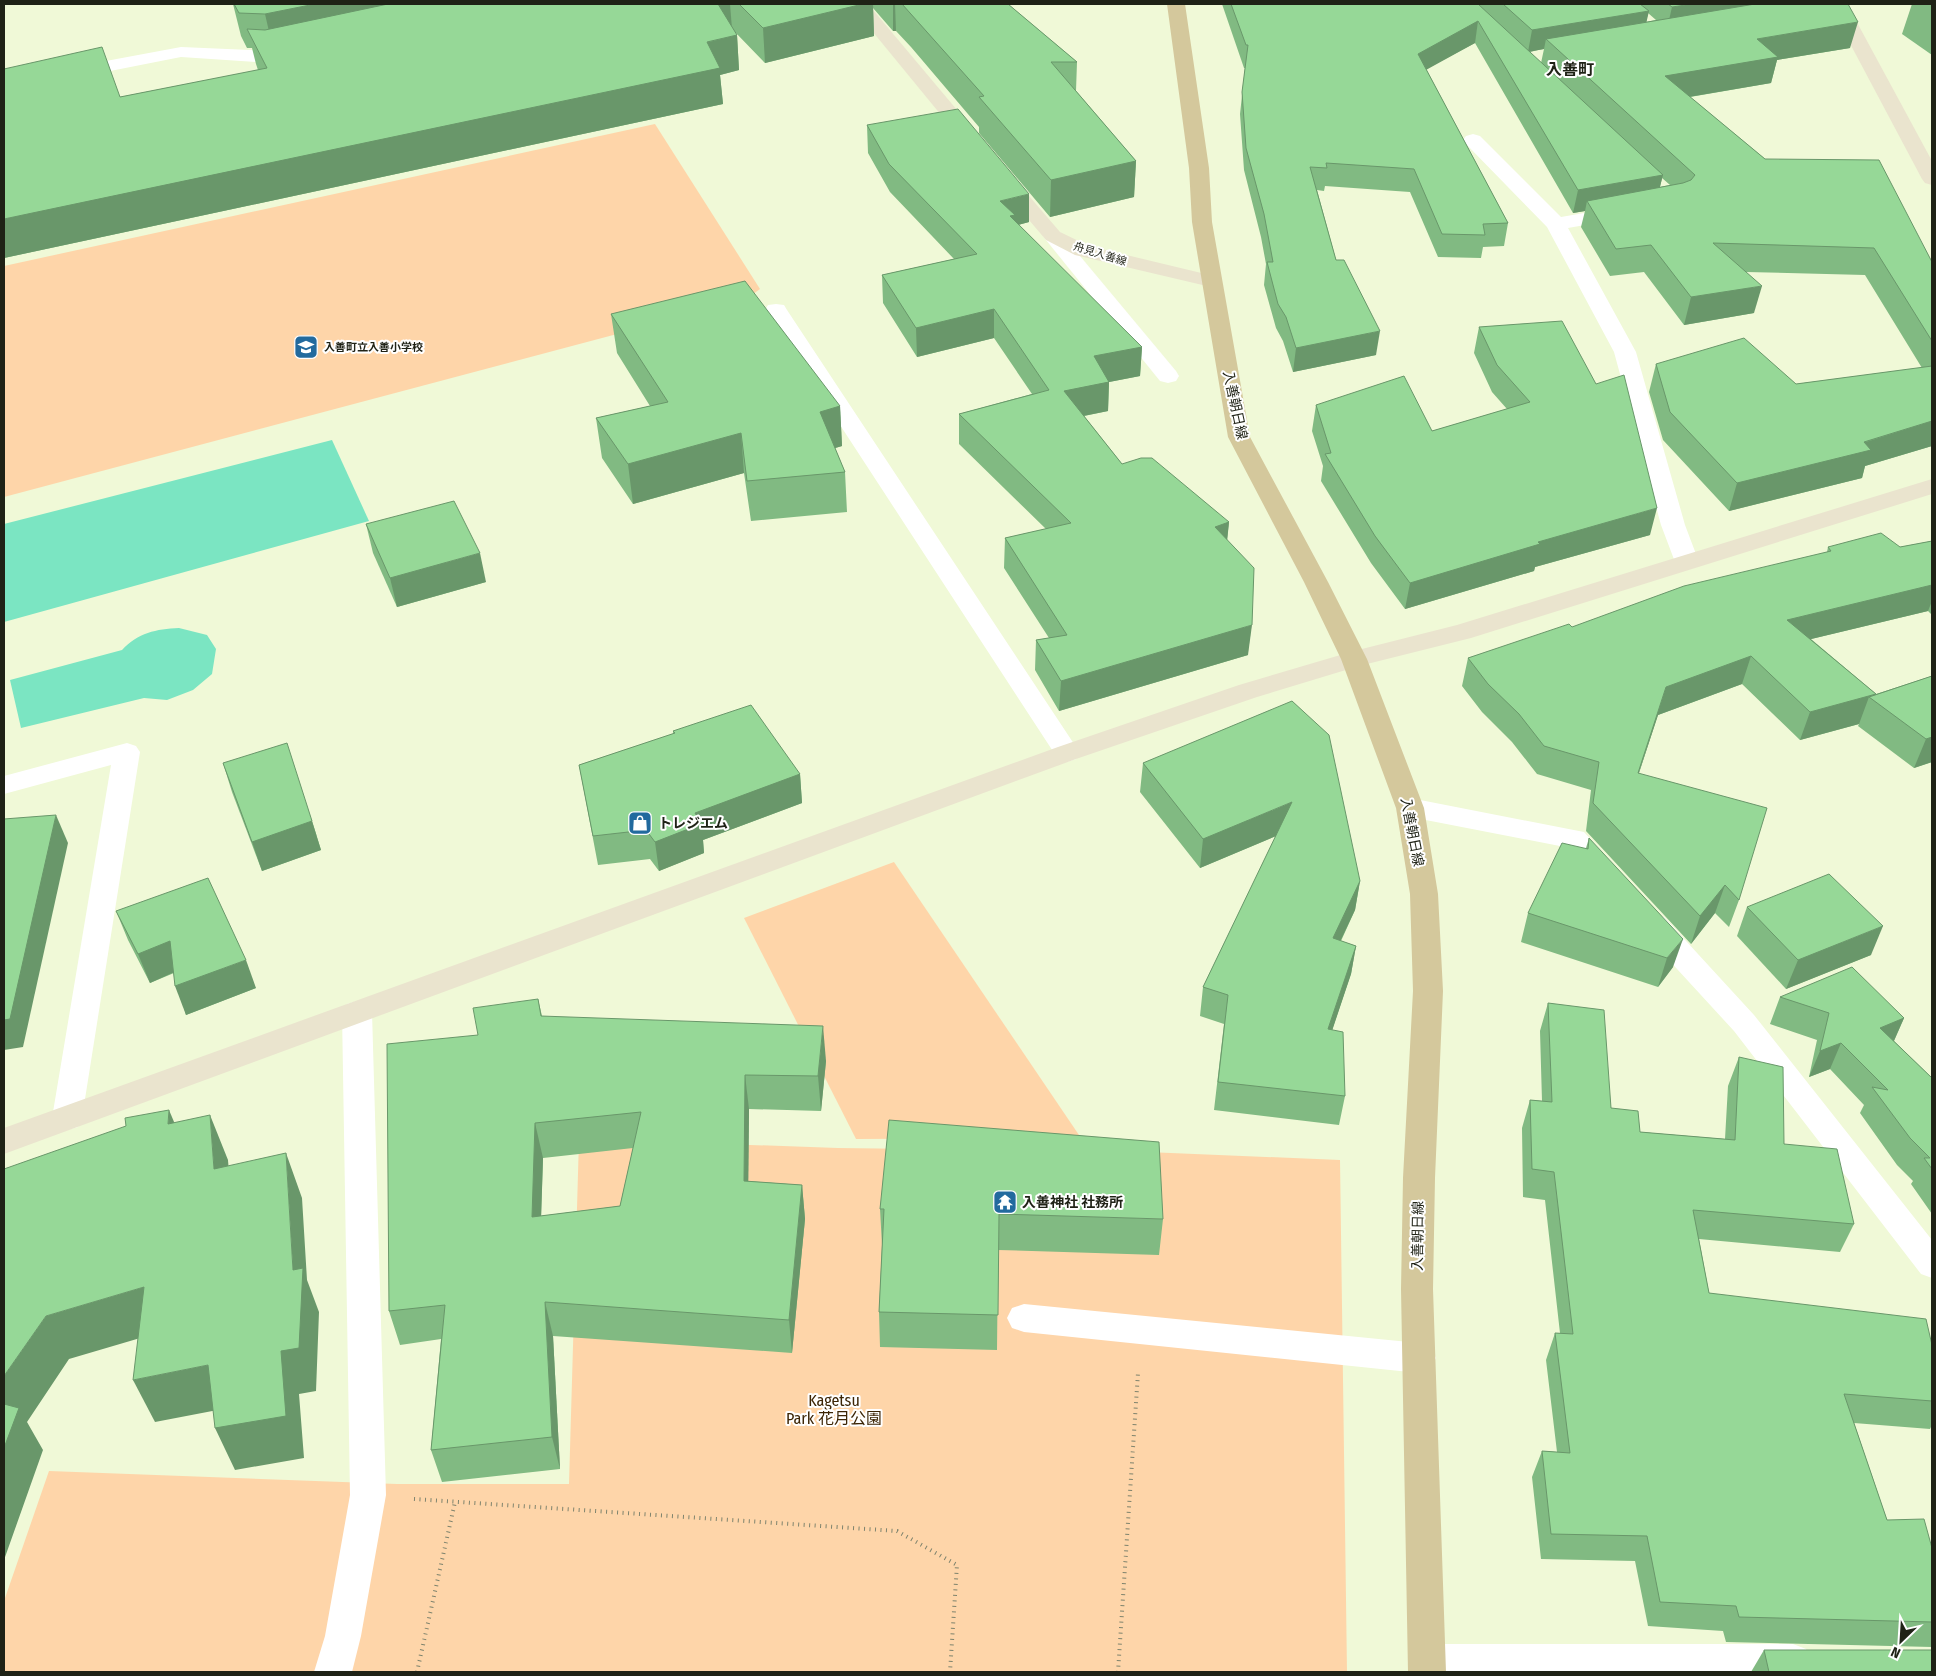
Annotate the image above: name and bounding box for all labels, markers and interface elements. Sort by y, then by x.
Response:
district label: 入善町 [1546,60,1594,79]
street label: 舟見入善線 [1072,240,1128,268]
school or university icon: 入善町立入善小学校 [293,334,319,360]
place label: 入善町立入善小学校 [324,341,423,354]
street label: 入善朝日線 [1219,369,1251,441]
street label: 入善朝日線 [1397,796,1427,868]
shop icon: トレジエム [627,810,653,836]
place label: トレジエム [658,815,728,832]
temple icon: 入善神社 社務所 [992,1189,1018,1215]
place label: 入善神社 社務所 [1022,1194,1123,1211]
street label: 入善朝日線 [1409,1201,1427,1271]
park label: Kagetsu Park 花月公園 [786,1391,882,1428]
north arrow [1876,1616,1926,1666]
text: N [1888,1643,1903,1662]

